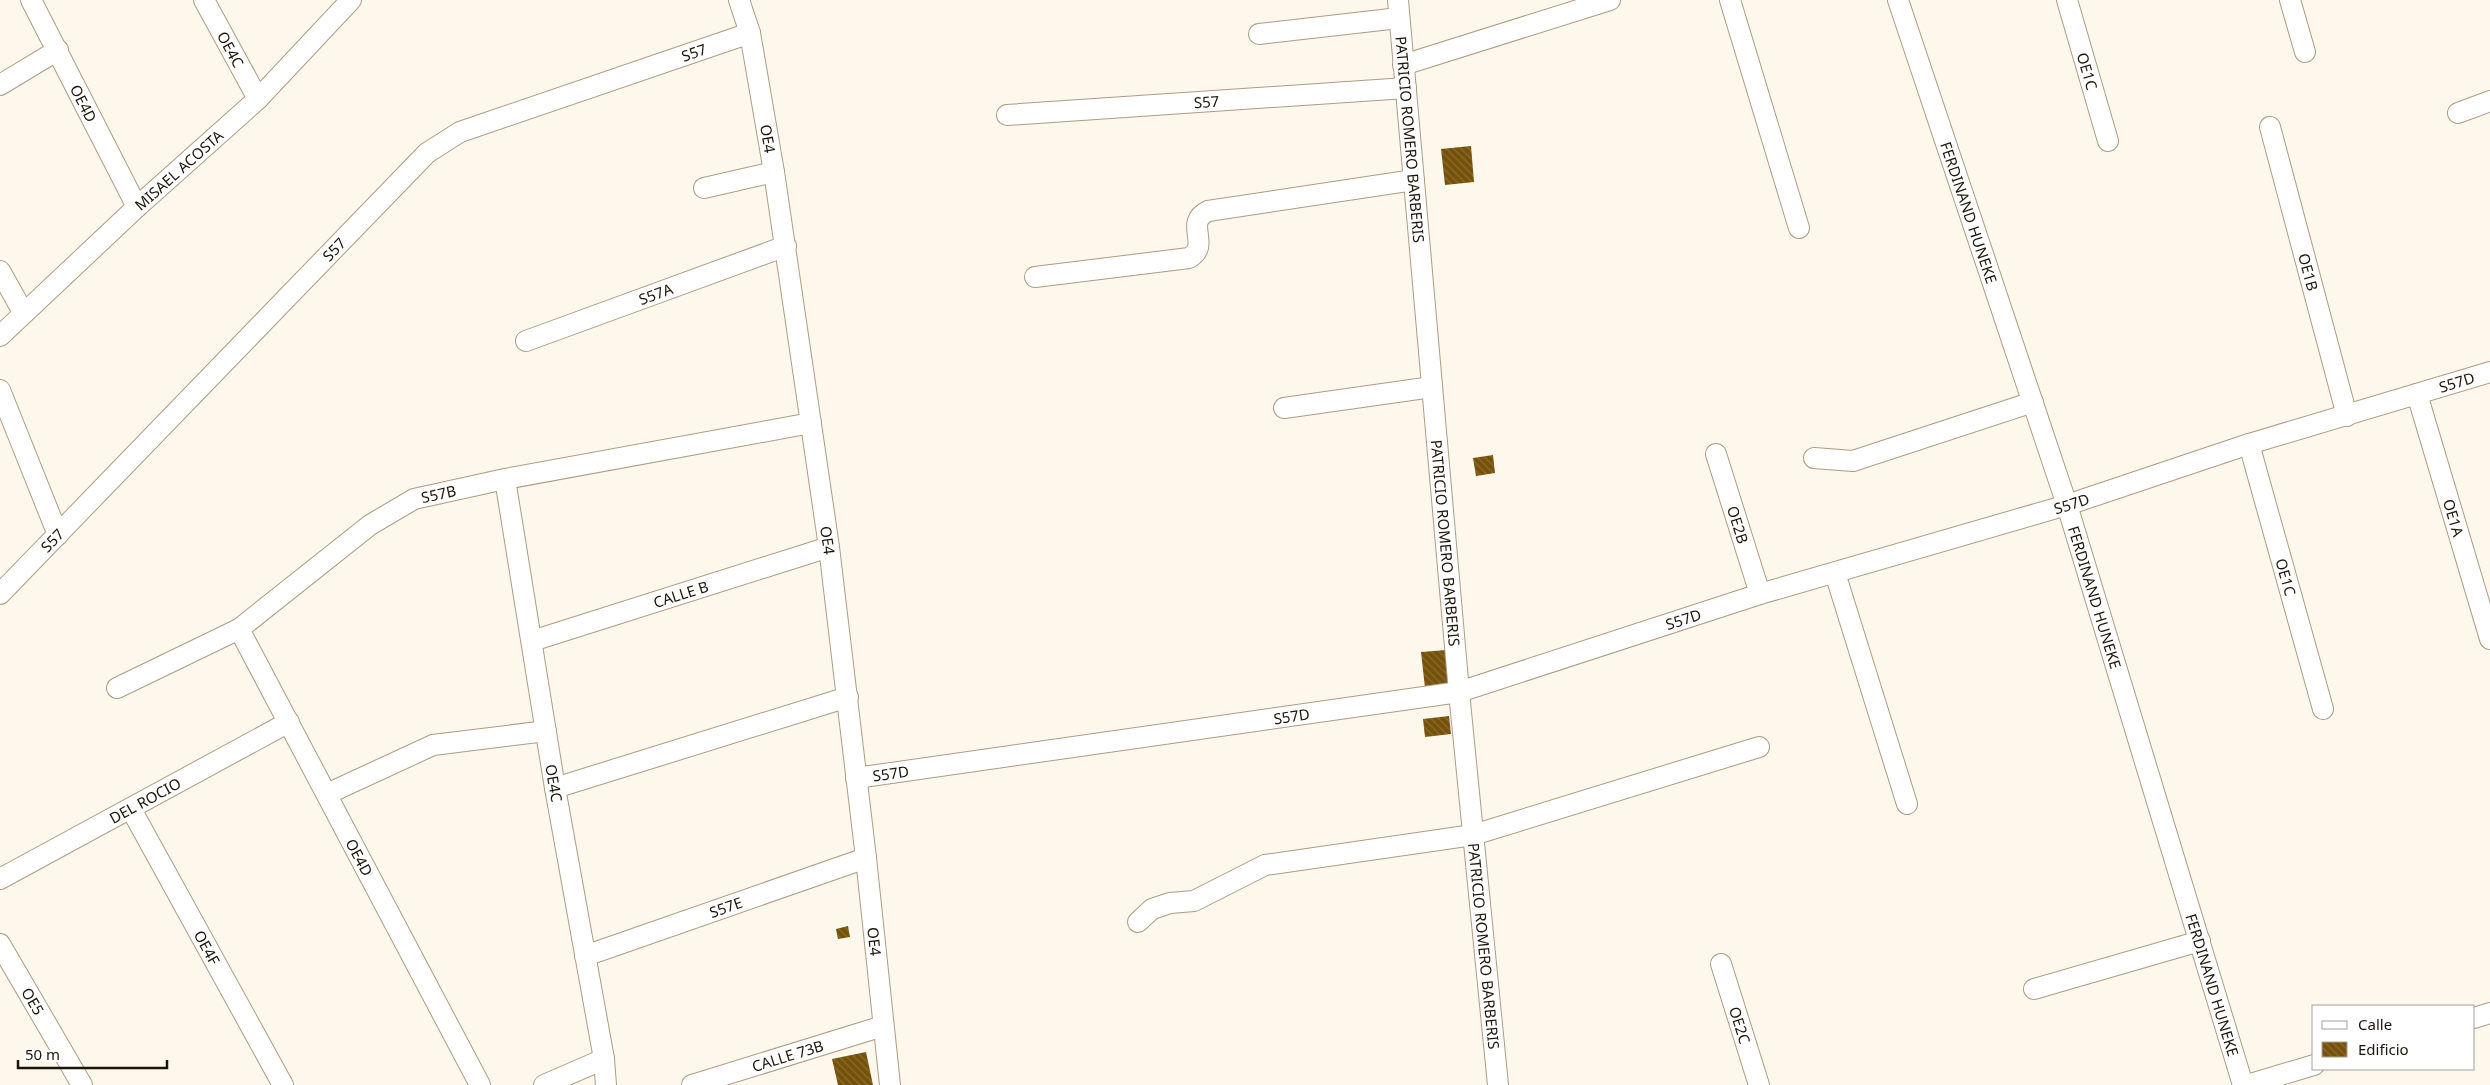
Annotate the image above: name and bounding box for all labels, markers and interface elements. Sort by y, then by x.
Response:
street label: OE4C [213,28,249,71]
street label: PATRICIO ROMERO BARBERIS [1391,35,1429,244]
street label: S57 [679,39,709,66]
street label: OE1C [2073,50,2103,93]
street label: OE4D [66,81,102,125]
street label: S57 [1193,91,1220,112]
street label: OE4 [756,123,781,155]
street label: MISAEL ACOSTA [130,125,227,215]
street label: FERDINAND HUNEKE [1936,139,2002,286]
street label: S57 [318,233,350,265]
street label: OE1B [2294,251,2323,293]
street label: S57A [636,278,676,309]
street label: S57D [2436,367,2477,397]
street label: PATRICIO ROMERO BARBERIS [1427,439,1465,647]
street label: S57B [419,480,458,507]
street label: S57D [2051,488,2092,518]
street label: OE1A [2439,496,2469,539]
street label: OE2B [1723,503,1753,546]
street label: FERDINAND HUNEKE [2064,523,2126,671]
street label: S57 [36,524,68,556]
street label: OE4 [816,525,840,556]
street label: OE1C [2271,556,2301,598]
street label: CALLE B [651,576,711,612]
street label: S57D [1663,604,1704,634]
street label: S57D [1272,703,1311,728]
street label: S57D [871,761,910,786]
street label: OE4C [541,763,567,804]
street label: DEL ROCIO [106,773,184,828]
street label: OE4D [341,835,378,879]
street label: PATRICIO ROMERO BARBERIS [1464,842,1504,1050]
street label: S57E [706,892,745,922]
street label: FERDINAND HUNEKE [2182,911,2244,1059]
street label: OE4 [863,926,886,957]
street label: OE4F [190,927,225,968]
street label: OE5 [17,984,49,1018]
street label: OE2C [1725,1004,1756,1047]
legend [2312,1005,2475,1070]
text: Calle [2358,1014,2392,1034]
street label: CALLE 73B [749,1035,826,1076]
scale bar [18,1038,166,1070]
text: Edificio [2358,1039,2409,1059]
text: 50 m [25,1044,60,1064]

